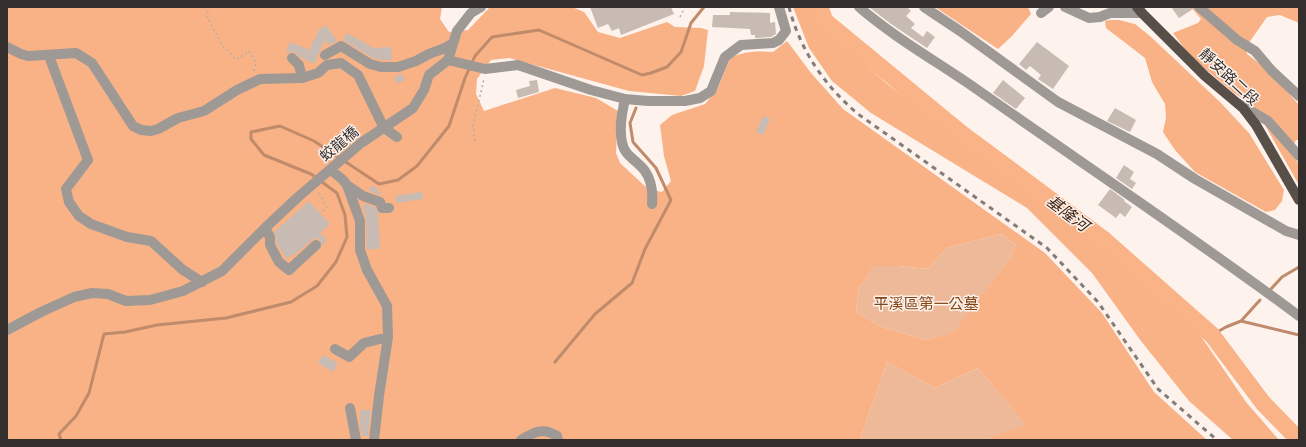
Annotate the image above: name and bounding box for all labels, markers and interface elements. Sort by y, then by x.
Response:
street label: 靜安路二段 [1196,44,1263,108]
street label: 蛟龍橋 [315,122,361,165]
water label: 基隆河 [1043,191,1096,236]
park label: 平溪區第一公墓 [873,294,979,312]

